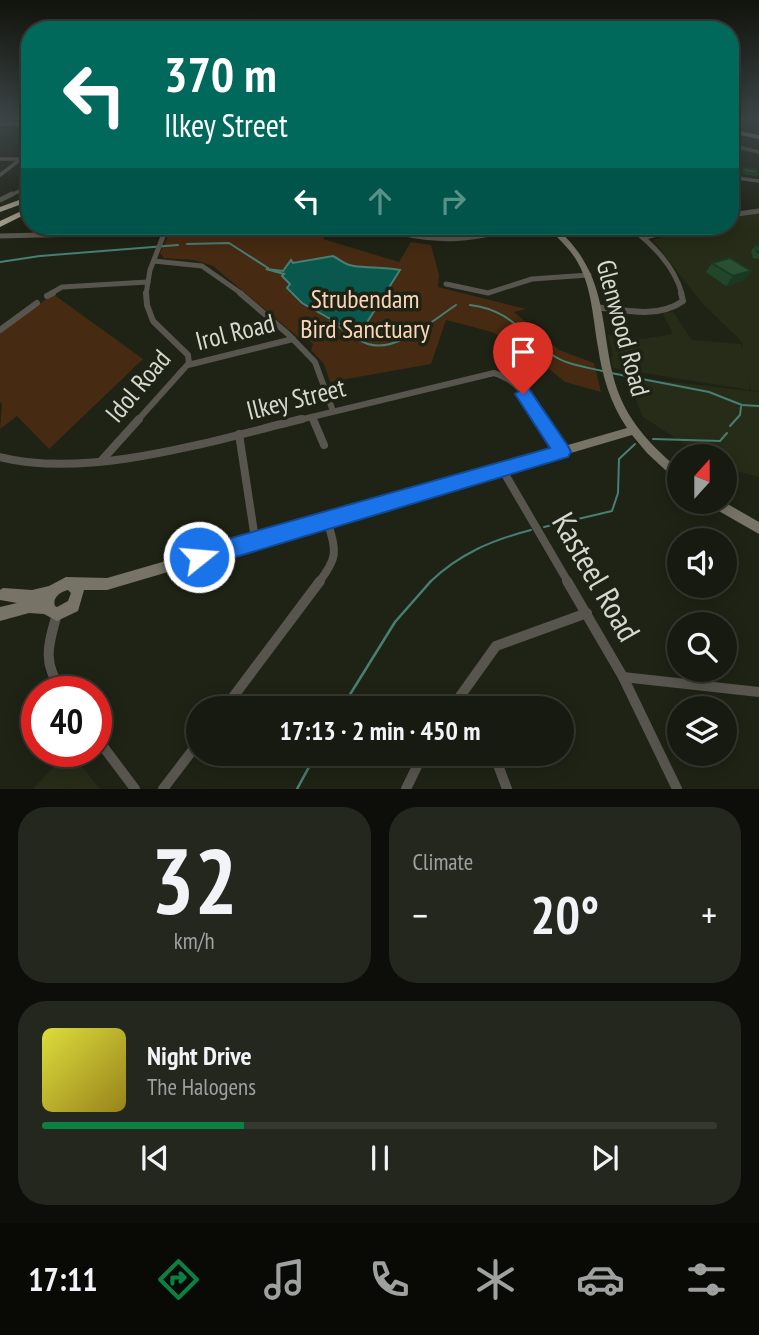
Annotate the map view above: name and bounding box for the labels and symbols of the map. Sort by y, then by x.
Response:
street label: Glenwood Road [589,256,657,400]
park label: Strubendam Bird Sanctuary [300,282,430,345]
street label: Irol Road [192,306,278,357]
pin [493,322,553,394]
street label: Idol Road [98,343,177,429]
street label: Ilkey Street [243,370,349,427]
north arrow [667,444,737,514]
street label: Kasteel Road [543,504,651,649]
position arrow [162,520,236,594]
speed limit sign: 40 [21,676,112,767]

